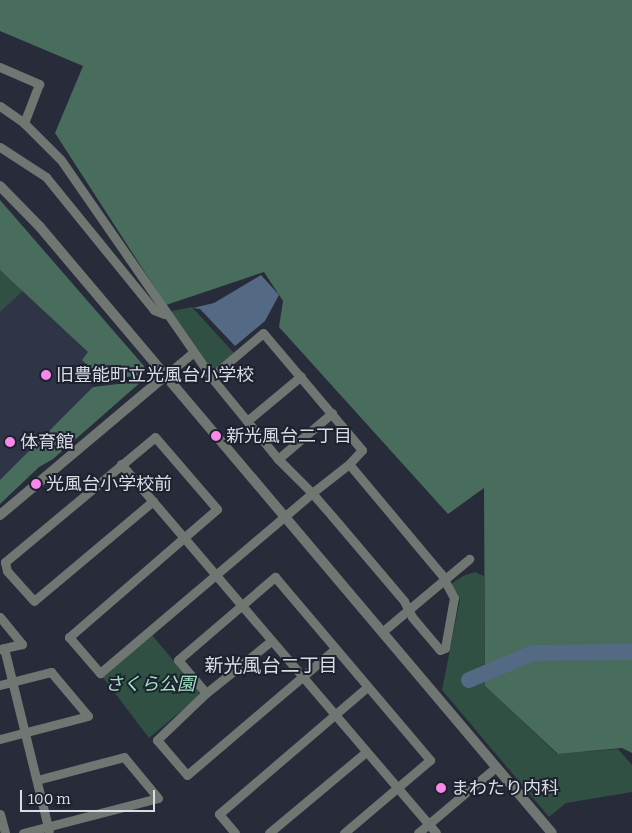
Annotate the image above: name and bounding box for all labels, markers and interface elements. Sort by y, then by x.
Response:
place label: 旧豊能町立光風台小学校 [56,364,254,386]
marker: 旧豊能町立光風台小学校 [40,369,52,381]
place label: 新光風台二丁目 [226,425,352,447]
marker: 新光風台二丁目 [210,430,222,442]
place label: 体育館 [20,431,74,453]
marker: 体育館 [4,436,16,448]
place label: 光風台小学校前 [46,473,172,495]
marker: 光風台小学校前 [30,478,42,490]
district label: 新光風台二丁目 [205,655,337,677]
park label: さくら公園 [105,673,195,695]
place label: まわたり内科 [451,777,559,799]
scale bar [22,780,158,812]
marker: まわたり内科 [435,782,447,794]
text: 100 m [28,790,71,808]

